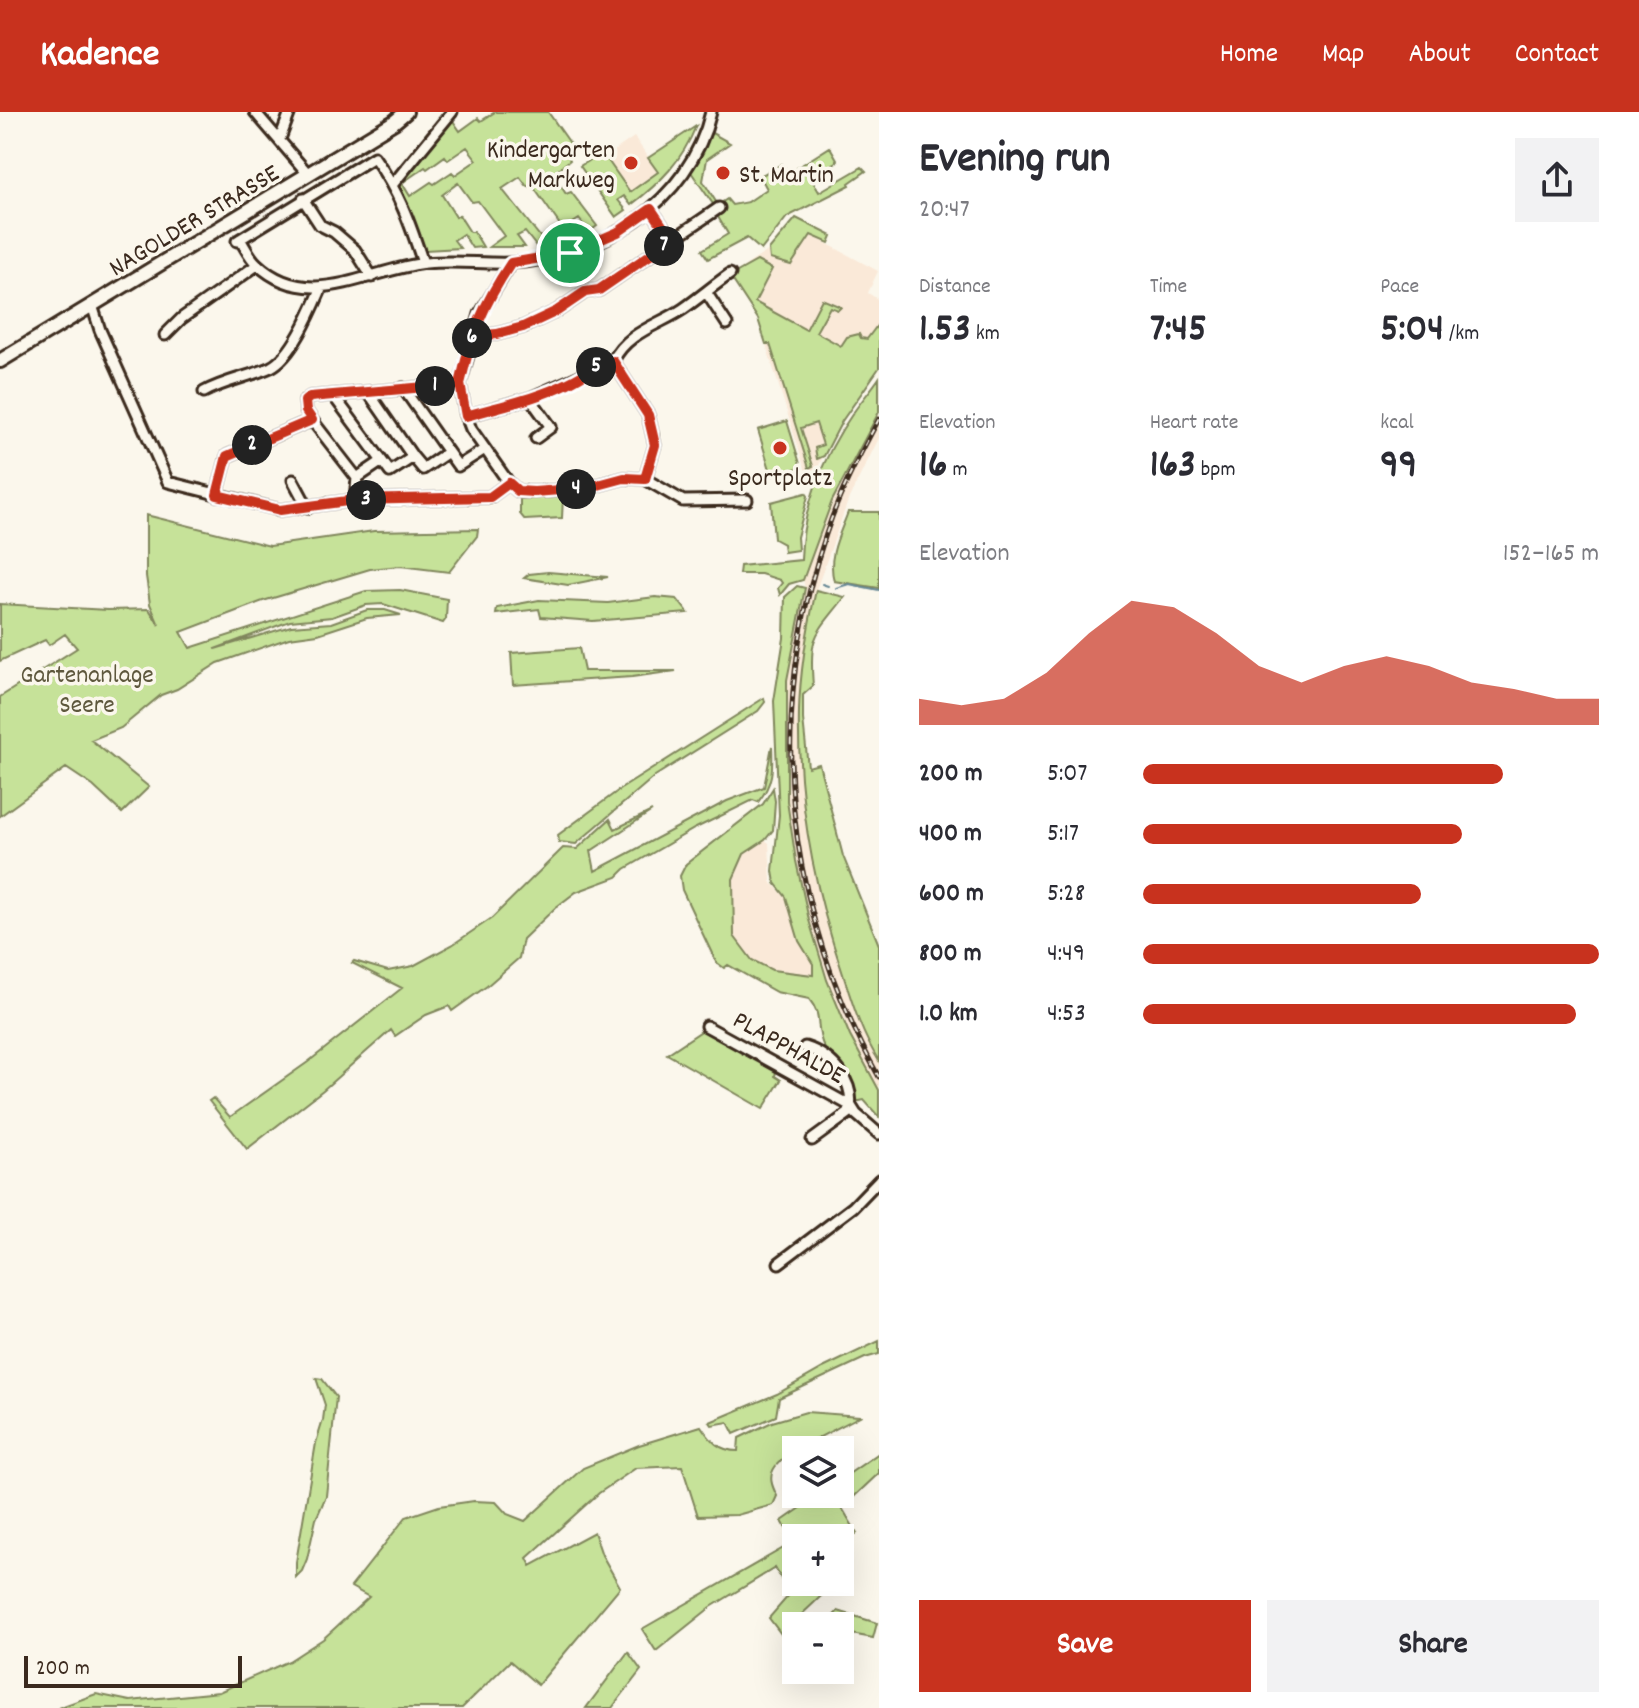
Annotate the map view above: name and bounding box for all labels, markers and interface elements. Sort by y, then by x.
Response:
text: Kadence [40,29,159,84]
text: Home [1220,36,1278,76]
text: Map [1322,36,1364,76]
text: About [1408,36,1471,76]
text: Contact [1515,36,1599,76]
text: Evening run [919,130,1110,193]
place label: Kindergarten Markweg [487,133,615,200]
button: share [1515,138,1599,222]
marker: Kindergarten Markweg [622,154,640,172]
street label: NAGOLDER STRASSE [103,156,287,288]
place label: St. Martin [739,158,834,195]
marker: St. Martin [714,164,732,182]
text: 20:47 [919,192,970,229]
pin [536,219,604,287]
pin: 7 [644,226,684,266]
text: 7 [660,230,668,261]
icon: arrive [548,231,592,275]
text: Distance [919,272,991,303]
text: Time [1150,272,1187,303]
text: Pace [1380,272,1419,303]
text: 1.53 [919,303,971,360]
text: 7:45 [1150,303,1207,360]
text: 5:04 [1380,303,1444,360]
pin: 6 [452,318,492,358]
text: km [971,319,1000,350]
text: /km [1444,319,1479,350]
text: 6 [467,322,477,353]
pin: 5 [576,347,616,387]
text: 5 [591,351,601,382]
pin: 1 [415,366,455,406]
text: 1 [433,370,437,401]
text: Elevation [919,408,996,439]
text: Heart rate [1150,408,1239,439]
text: kcal [1380,408,1414,439]
pin: 2 [232,425,272,465]
text: 2 [247,429,257,460]
marker: Sportplatz [771,439,789,457]
text: 16 [919,439,947,496]
text: 163 [1150,439,1196,496]
text: 99 [1380,439,1417,496]
text: m [947,455,968,486]
text: bpm [1196,455,1236,486]
place label: Sportplatz [728,461,832,498]
pin: 4 [556,469,596,509]
text: 4 [571,473,581,504]
pin: 3 [346,480,386,520]
text: 3 [361,484,371,515]
text: Elevation [919,536,1009,573]
text: 152–165 m [1503,536,1599,573]
park label: Gartenanlage Seere [20,658,154,725]
text: 200 m [919,756,983,793]
text: 5:07 [1047,756,1087,793]
text: 400 m [919,816,982,853]
text: 5:17 [1047,816,1079,853]
text: 600 m [919,876,984,913]
text: 5:28 [1047,876,1085,913]
text: 800 m [919,936,982,973]
text: 4:49 [1047,936,1085,973]
text: 1.0 km [919,996,978,1033]
text: 4:53 [1047,996,1086,1033]
street label: PLAPPHALDE [725,1003,851,1095]
map controls [782,1436,854,1684]
button: layers [782,1436,854,1508]
button: + [782,1524,854,1596]
button: Save [919,1600,1251,1692]
button: Share [1267,1600,1599,1692]
button: − [782,1612,854,1684]
scale bar [24,1652,242,1688]
text: 200 m [36,1654,90,1685]

